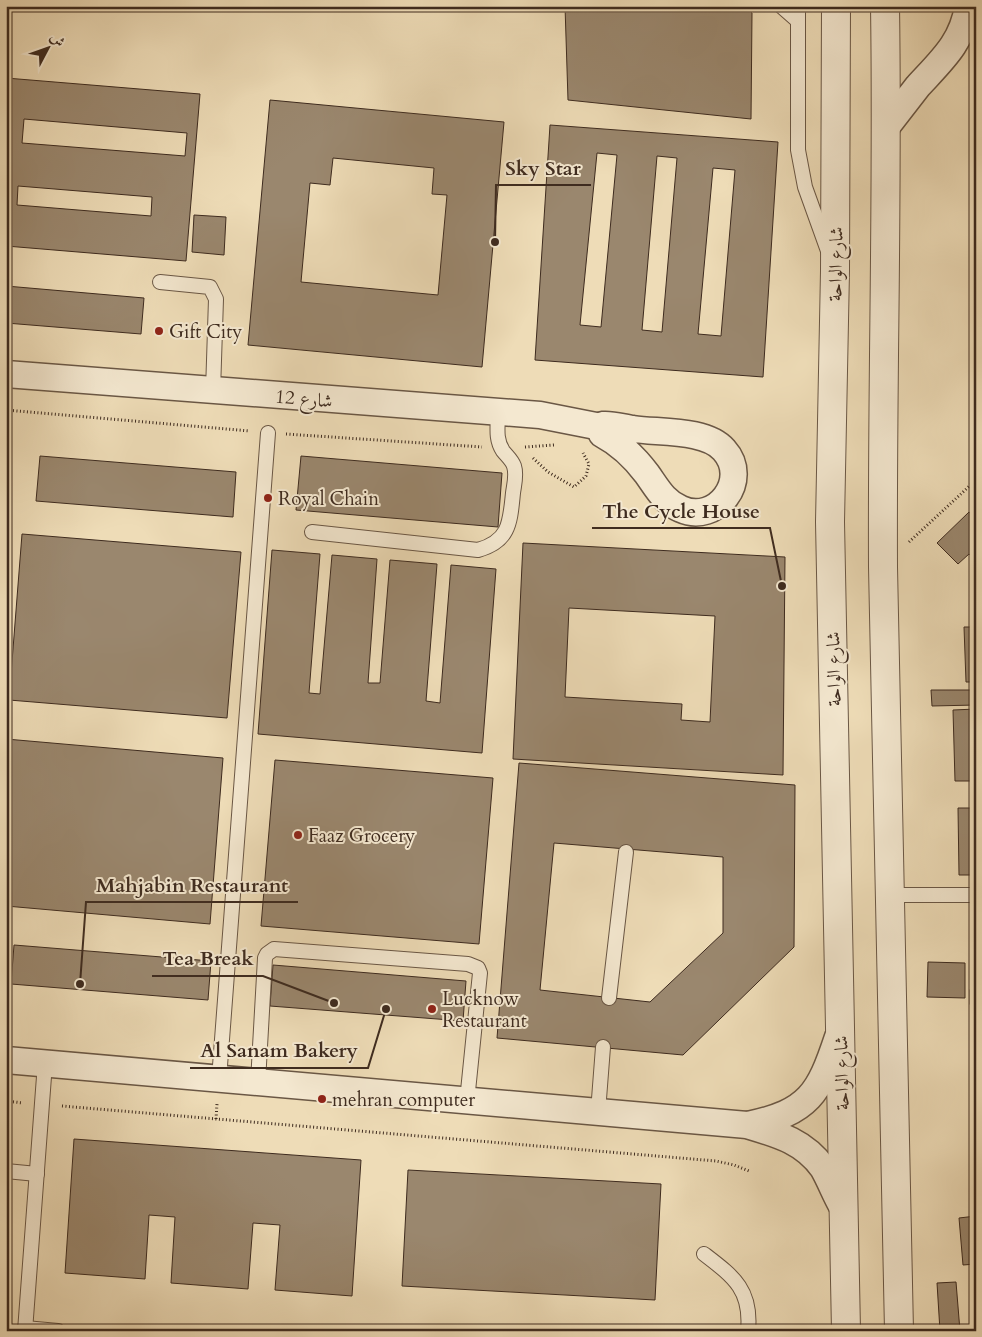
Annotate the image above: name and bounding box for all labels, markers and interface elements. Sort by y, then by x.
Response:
north arrow [22,22,72,72]
text: ش [46,28,69,51]
callout: Sky Star [496,150,591,185]
text: Sky Star [505,155,582,182]
street label: شارع الواحة [822,226,852,302]
place label: Gift City [169,319,242,345]
marker: Gift City [153,325,165,337]
street label: شارع 12 [274,384,334,416]
place label: Royal Chain [278,486,379,512]
marker: Royal Chain [262,492,274,504]
callout: The Cycle House [592,493,770,528]
text: The Cycle House [602,498,760,525]
street label: شارع الواحة [820,631,850,707]
place label: Faaz Grocery [308,823,415,849]
marker: Faaz Grocery [292,829,304,841]
callout: Mahjabin Restaurant [86,867,298,902]
text: Mahjabin Restaurant [96,872,288,899]
callout: Tea Break [152,941,263,976]
text: Tea Break [162,945,254,972]
place label: Lucknow Restaurant [442,986,527,1034]
marker: Lucknow Restaurant [426,1003,438,1015]
callout: Al Sanam Bakery [190,1033,368,1068]
street label: شارع الواحة [828,1035,858,1111]
text: Al Sanam Bakery [200,1037,358,1064]
place label: mehran computer [332,1087,475,1113]
marker: mehran computer [316,1093,328,1105]

